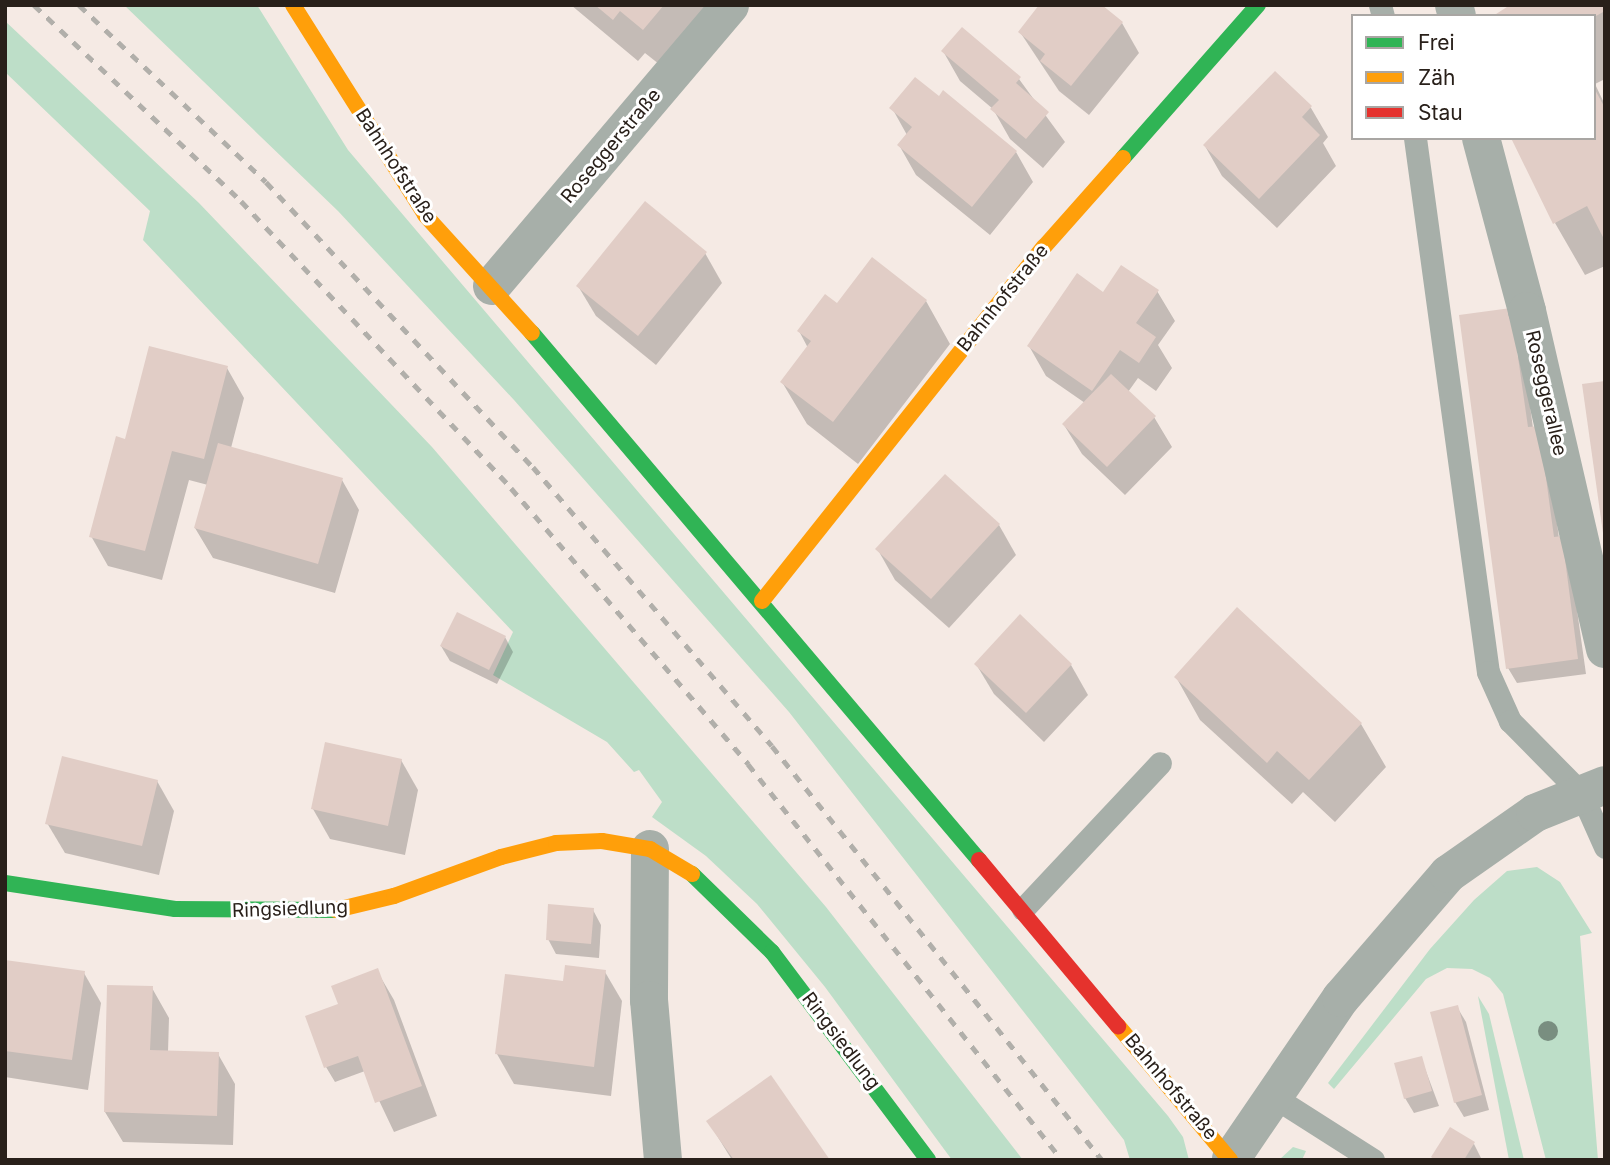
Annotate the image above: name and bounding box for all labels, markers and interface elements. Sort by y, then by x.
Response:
legend [1351,14,1596,140]
text: Frei [1418,30,1455,55]
text: Zäh [1418,65,1455,90]
street label: Roseggerstraße [556,84,666,208]
text: Stau [1418,100,1463,125]
street label: Bahnhofstraße [351,105,441,227]
street label: Bahnhofstraße [953,240,1053,356]
street label: Roseggerallee [1520,328,1572,458]
street label: Ringsiedlung [232,896,348,922]
street label: Ringsiedlung [797,988,885,1094]
street label: Bahnhofstraße [1120,1029,1222,1145]

